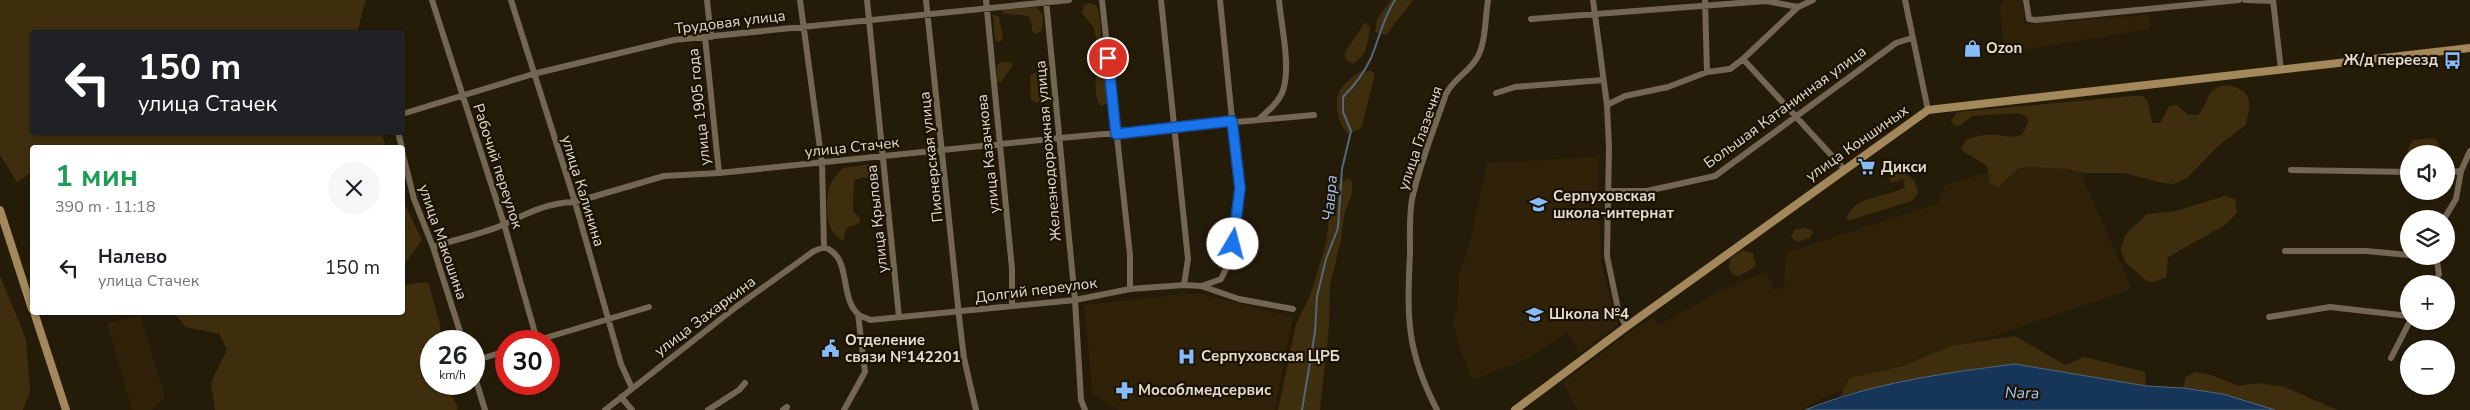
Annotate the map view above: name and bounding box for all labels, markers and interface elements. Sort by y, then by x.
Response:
street label: Трудовая улица [673,5,787,39]
pin [1087,37,1129,79]
shop icon: Ozon [1962,38,1982,58]
place label: Ozon [1986,38,2022,58]
street label: Большая Катанинная улица [1700,41,1870,173]
text: 150 m [138,44,241,91]
icon: arrive [1094,44,1122,72]
street label: улица 1905 года [683,48,715,166]
icon: left [55,50,120,115]
place label: Ж/д переезд [2344,50,2438,70]
bus stop icon: Ж/д переезд [2442,50,2462,70]
street label: Железнодорожная улица [1030,60,1066,242]
street label: улица Глазечня [1393,83,1447,193]
text: улица Стачек [138,89,277,119]
street label: Пионерская улица [914,91,948,223]
street label: улица Казачкова [972,93,1004,215]
street label: улица Коншиных [1802,100,1912,186]
street label: Рабочий переулок [468,101,528,231]
street label: улица Стачек [804,132,900,162]
street label: улица Калинина [557,133,609,249]
map controls [2400,145,2455,395]
button: sound [2400,145,2455,200]
text: 1 мин [55,156,138,197]
supermarket icon: Дикси [1857,157,1877,177]
place label: Дикси [1881,157,1927,177]
button: close [328,162,380,214]
street label: улица Крылова [861,164,893,274]
water label: Чавра [1317,174,1343,222]
street label: улица Макошина [414,182,472,302]
place label: Серпуховская школа-интернат [1553,186,1674,223]
school or university icon: Серпуховская школа-интернат [1529,195,1549,215]
text: 390 m · 11:18 [55,196,156,218]
button: layers [2400,210,2455,265]
position arrow [1206,217,1258,269]
text: Налево [98,244,167,270]
icon: left [55,254,83,282]
text: 150 m [325,255,380,281]
text: улица Стачек [98,270,199,292]
street label: улица Захаркина [650,271,760,361]
street label: Долгий переулок [974,273,1098,307]
button: + [2400,275,2455,330]
school or university icon: Школа №4 [1525,304,1545,324]
place label: Школа №4 [1549,304,1629,324]
speed limit sign: 30 [495,330,560,395]
place label: Отделение связи №142201 [845,330,961,367]
text: 26 [437,339,468,373]
public building icon: Отделение связи №142201 [821,339,841,359]
button: − [2400,340,2455,395]
hospital icon: Серпуховская ЦРБ [1177,346,1197,366]
place label: Серпуховская ЦРБ [1201,346,1340,366]
text: km/h [439,367,466,383]
pharmacy icon: Мособлмедсервис [1114,380,1134,400]
place label: Мособлмедсервис [1138,380,1271,400]
water label: Nara [2005,382,2039,404]

